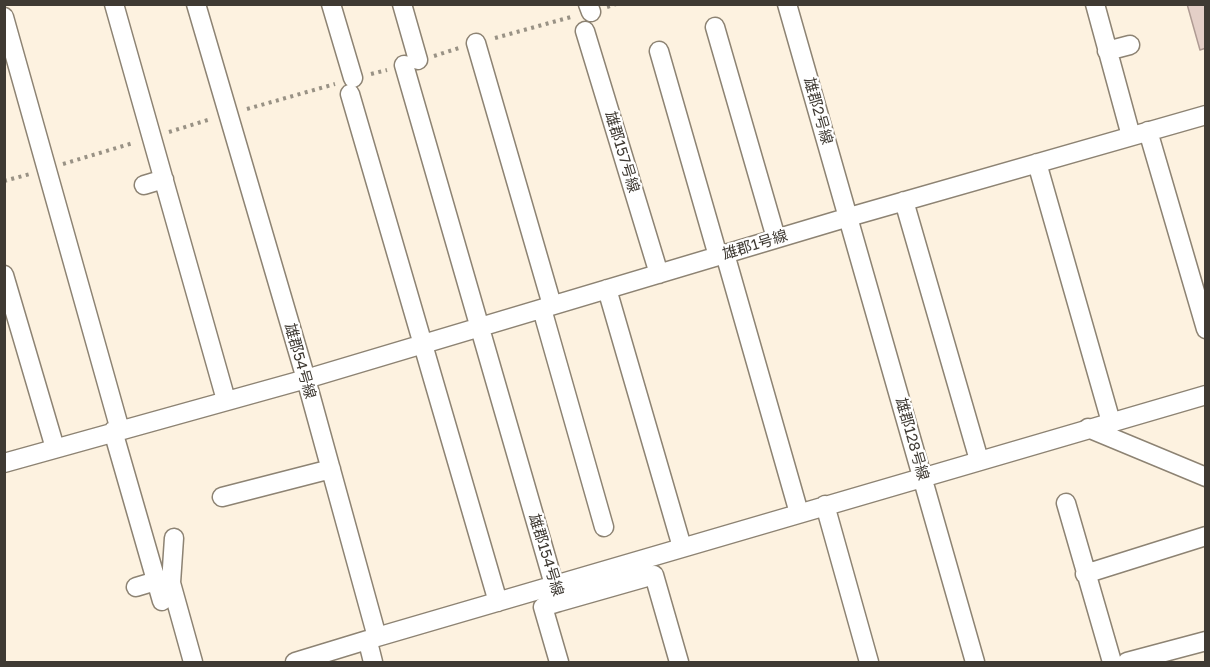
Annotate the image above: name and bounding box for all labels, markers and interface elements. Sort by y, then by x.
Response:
street label: 雄郡2号線 [800,75,836,147]
street label: 雄郡157号線 [601,109,643,195]
street label: 雄郡1号線 [720,227,790,263]
street label: 雄郡54号線 [281,321,319,401]
street label: 雄郡128号線 [892,396,932,482]
street label: 雄郡154号線 [525,512,567,598]

